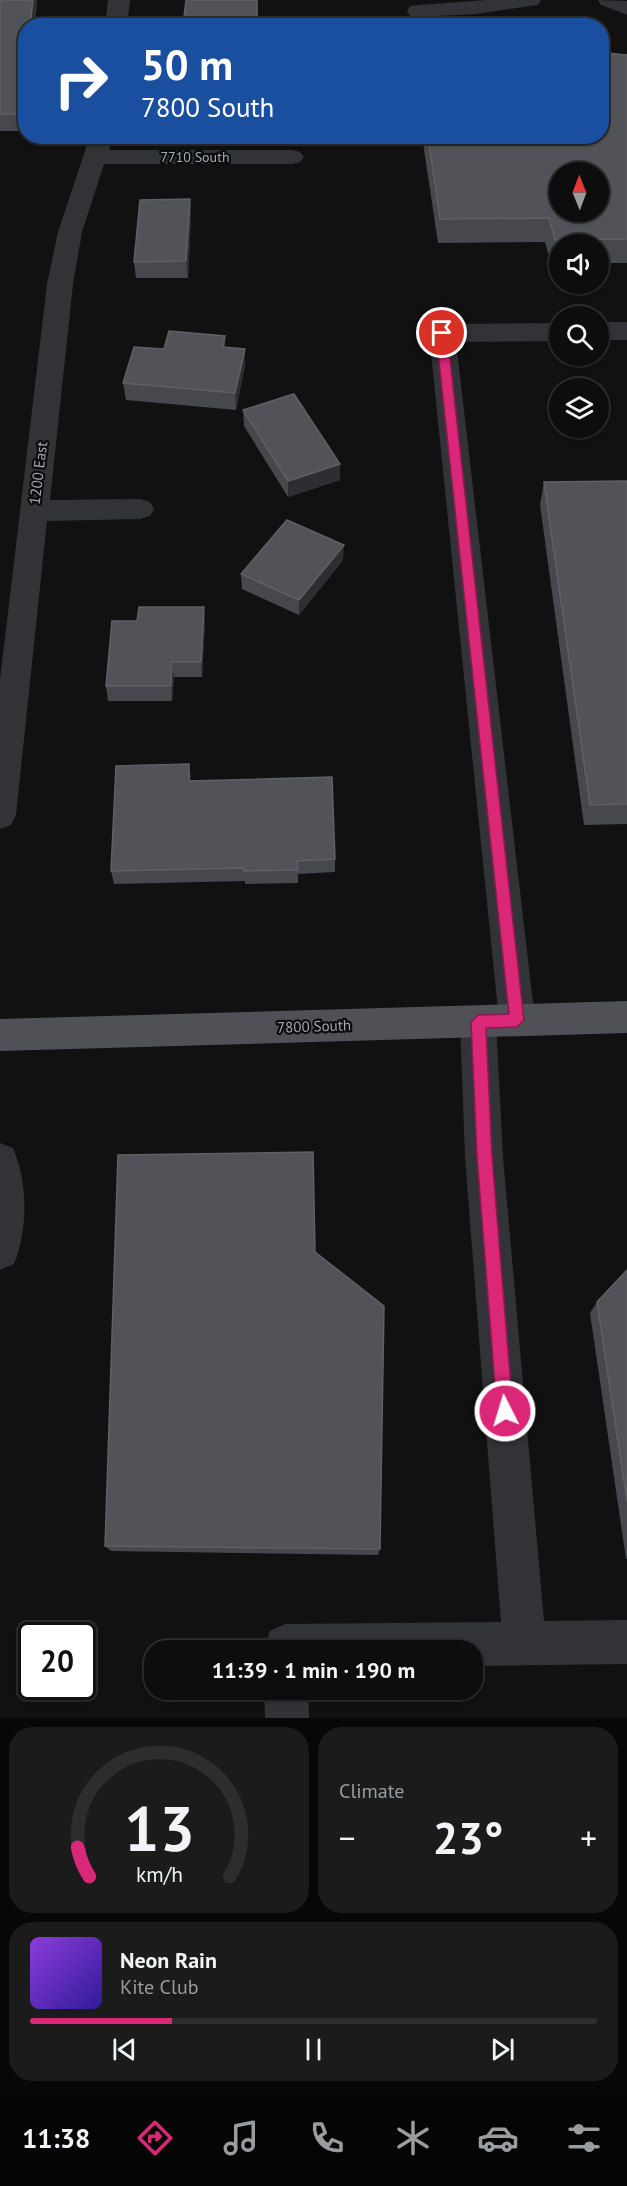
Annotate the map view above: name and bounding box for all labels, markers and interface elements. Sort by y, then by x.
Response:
text: 50 m [141,37,233,92]
icon: right [42,42,120,120]
text: 7800 South [141,90,274,124]
street label: 7710 South [160,148,230,166]
north arrow [549,162,609,222]
map controls [549,162,609,438]
button: sound [549,234,609,294]
button: search [549,306,609,366]
pin [416,307,467,358]
icon: arrive [425,316,458,349]
button: layers [549,378,609,438]
street label: 1200 East [25,440,51,506]
street label: 7800 South [277,1015,351,1037]
position arrow [473,1379,537,1443]
speed limit sign: 20 [18,1622,96,1700]
text: 11:39 · 1 min · 190 m [212,1656,415,1684]
text: Climate [339,1778,405,1804]
text: 13 [124,1787,194,1868]
text: 23° [433,1808,503,1866]
text: − [339,1816,356,1859]
text: + [580,1816,597,1859]
text: km/h [135,1860,182,1888]
text: Neon Rain [120,1946,217,1974]
text: Kite Club [120,1974,198,2000]
icon: previous [108,2033,141,2066]
icon: pause [297,2033,330,2066]
icon: next [486,2033,519,2066]
icon: directions [134,2117,176,2159]
icon: music [220,2117,262,2159]
icon: phone [306,2117,348,2159]
icon: climate [392,2117,434,2159]
icon: car [477,2117,519,2159]
icon: filters [563,2117,605,2159]
text: 11:38 [22,2121,90,2155]

